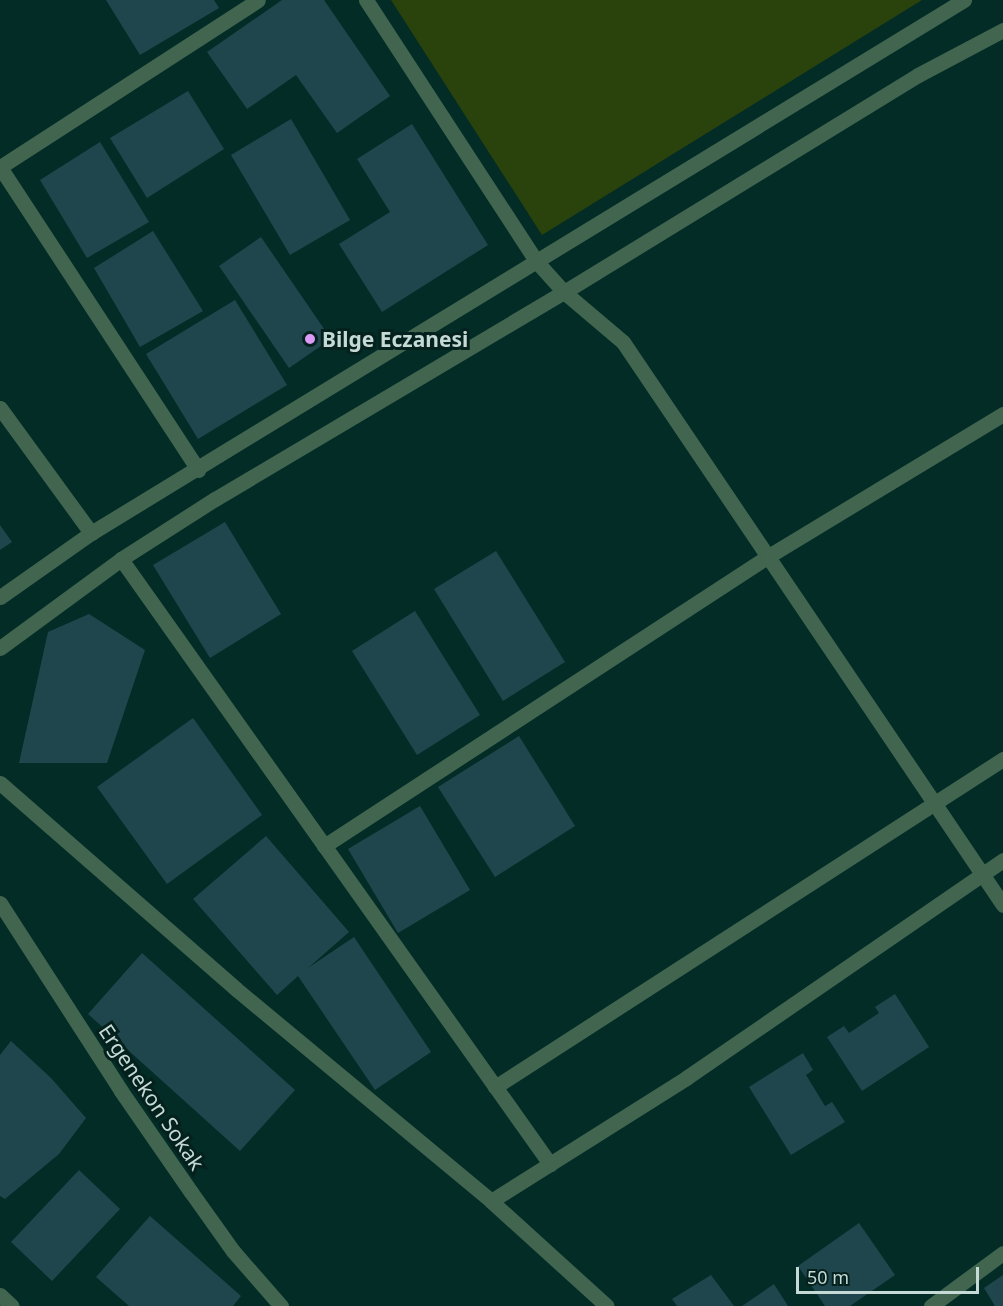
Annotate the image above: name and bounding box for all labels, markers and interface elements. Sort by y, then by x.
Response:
place label: Bilge Eczanesi [322,326,468,352]
marker: Bilge Eczanesi [303,332,317,346]
street label: Ergenekon Sokak [94,1019,210,1175]
scale bar [799,1255,982,1293]
text: 50 m [807,1265,849,1289]

